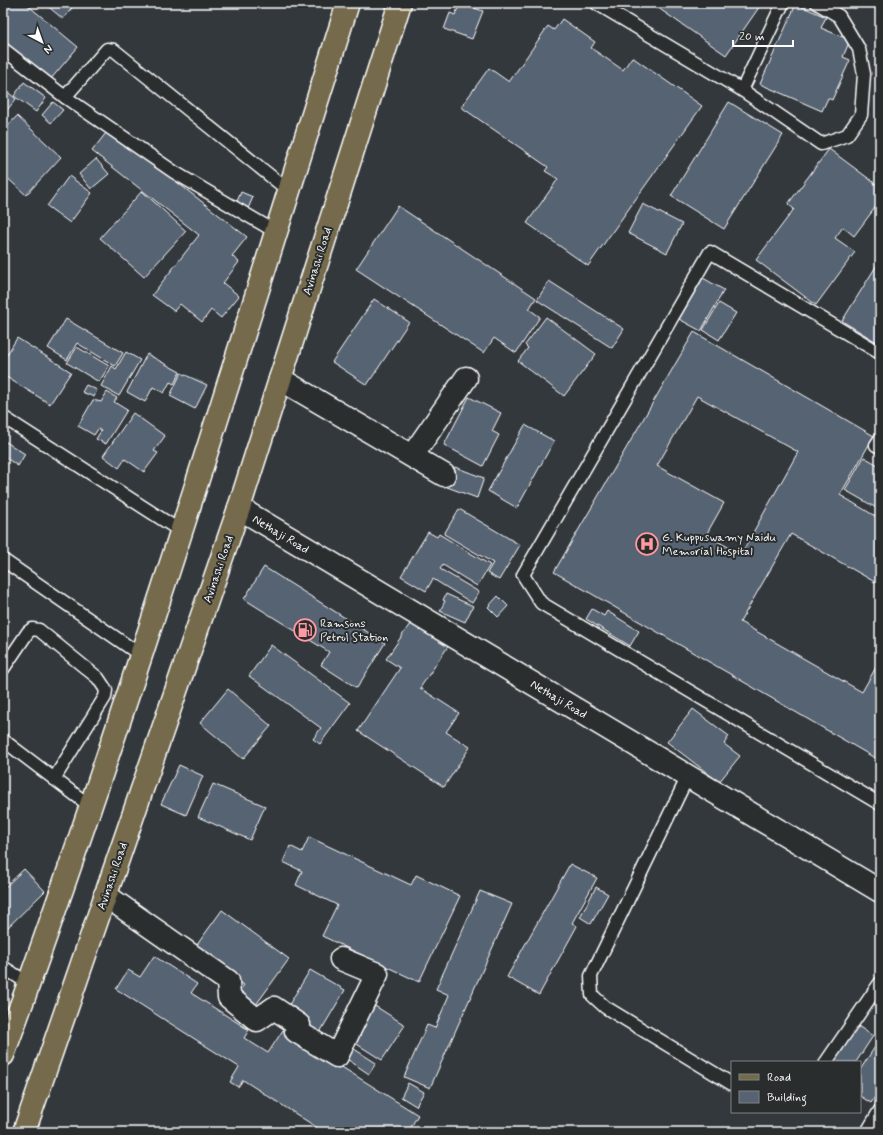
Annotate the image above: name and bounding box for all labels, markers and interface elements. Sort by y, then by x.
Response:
north arrow [22,22,62,62]
scale bar [733,22,793,48]
text: 20 m [739,29,765,45]
text: N [41,41,55,56]
street label: Avinashi Road [299,225,336,297]
street label: Nethaji Road [249,512,312,558]
place label: G. Kuppuswamy Naidu Memorial Hospital [662,530,777,560]
hospital icon: G. Kuppuswamy Naidu Memorial Hospital [634,531,660,557]
street label: Avinashi Road [200,533,238,605]
place label: Ramsons Petrol Station [320,616,388,646]
fuel station icon: Ramsons Petrol Station [292,617,318,643]
street label: Nethaji Road [527,677,590,723]
street label: Avinashi Road [94,840,132,912]
legend [731,1061,861,1113]
text: Road [767,1070,791,1086]
text: Building [767,1090,807,1107]

